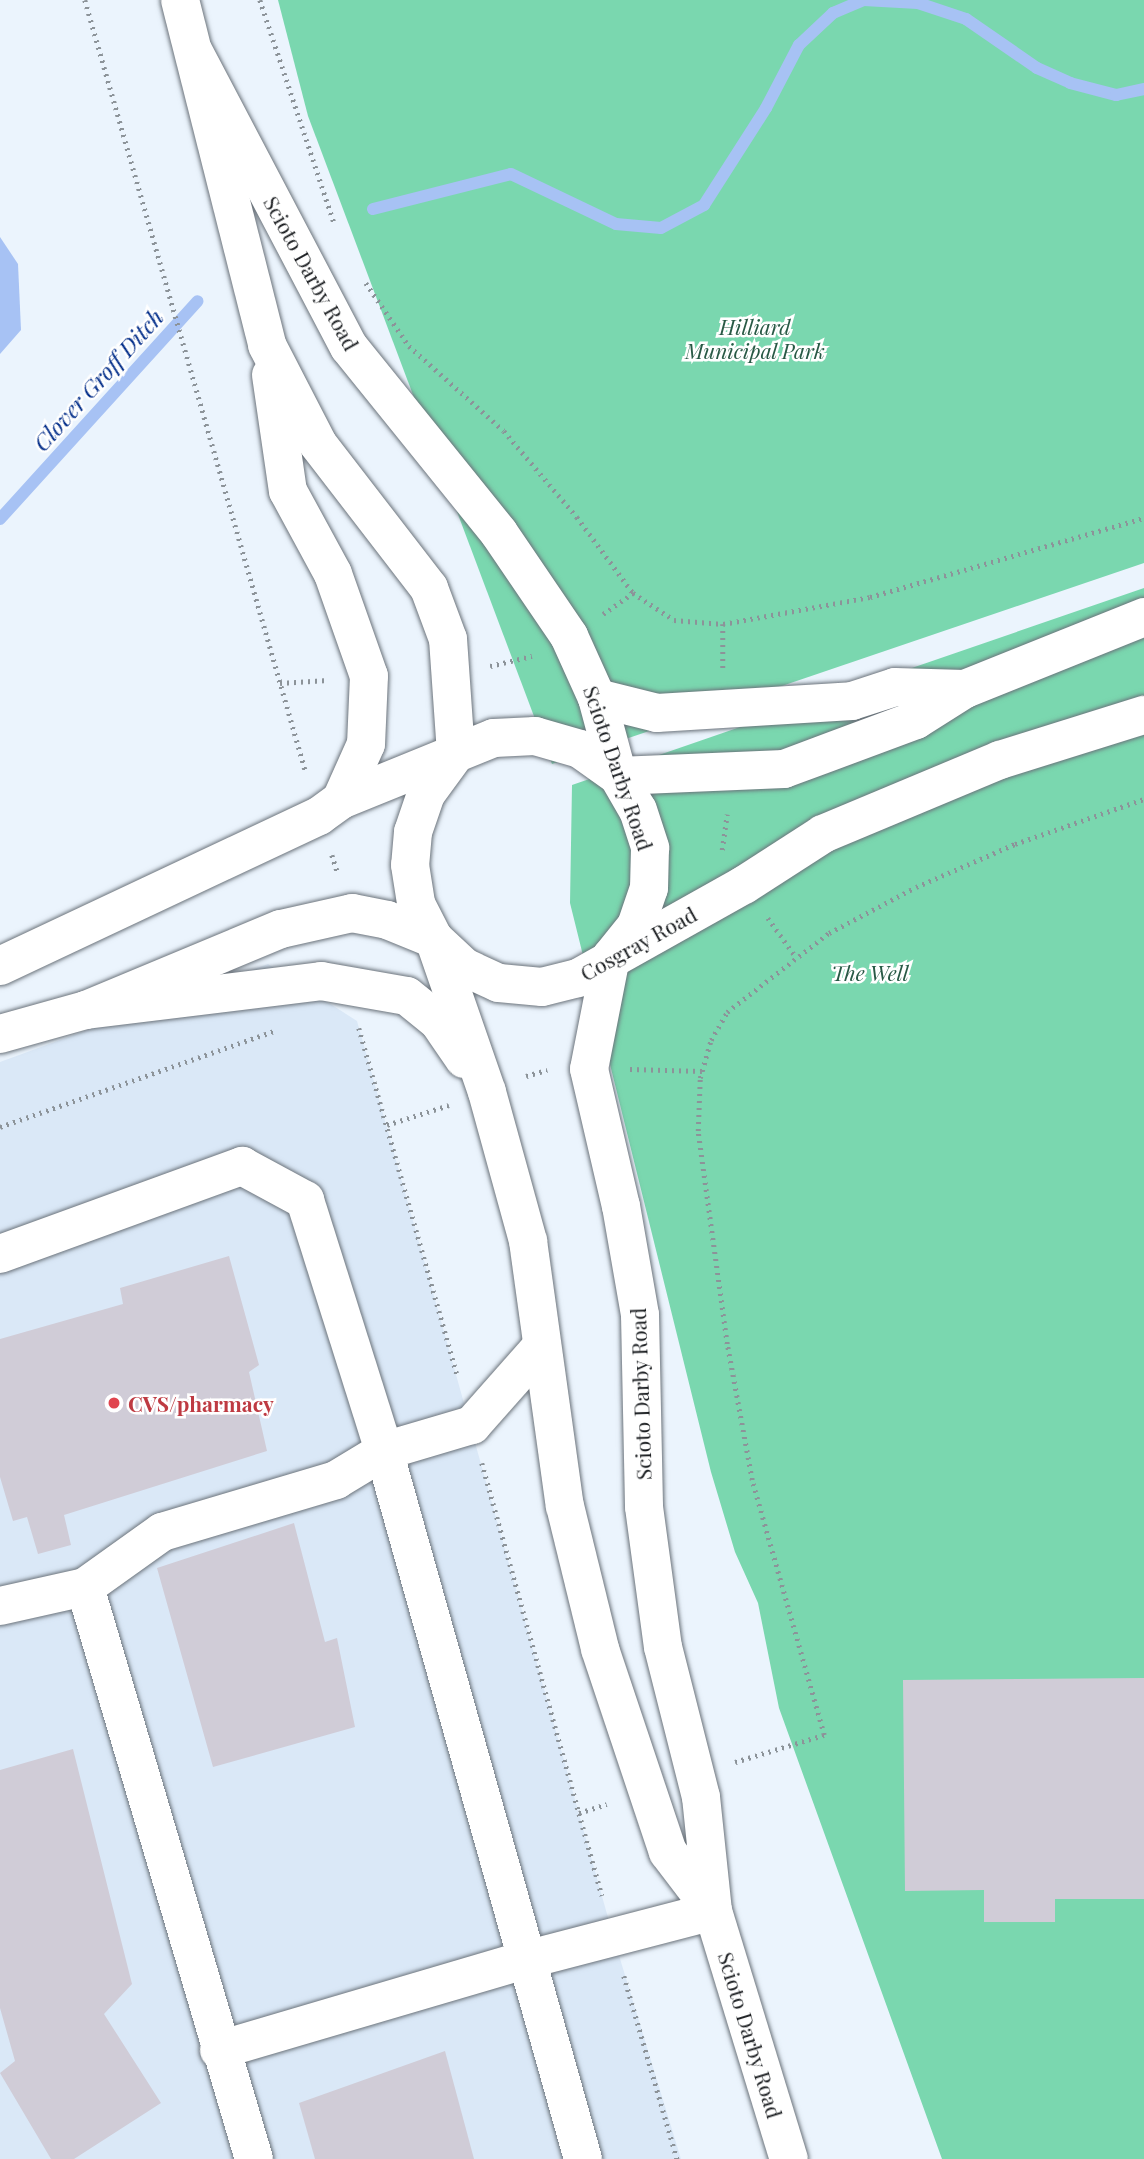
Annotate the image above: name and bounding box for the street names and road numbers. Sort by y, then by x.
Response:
street label: Scioto Darby Road [259,191,365,355]
street label: Scioto Darby Road [579,682,659,854]
street label: Cosgray Road [575,901,701,985]
street label: Scioto Darby Road [624,1307,656,1481]
street label: Scioto Darby Road [714,1949,788,2121]

